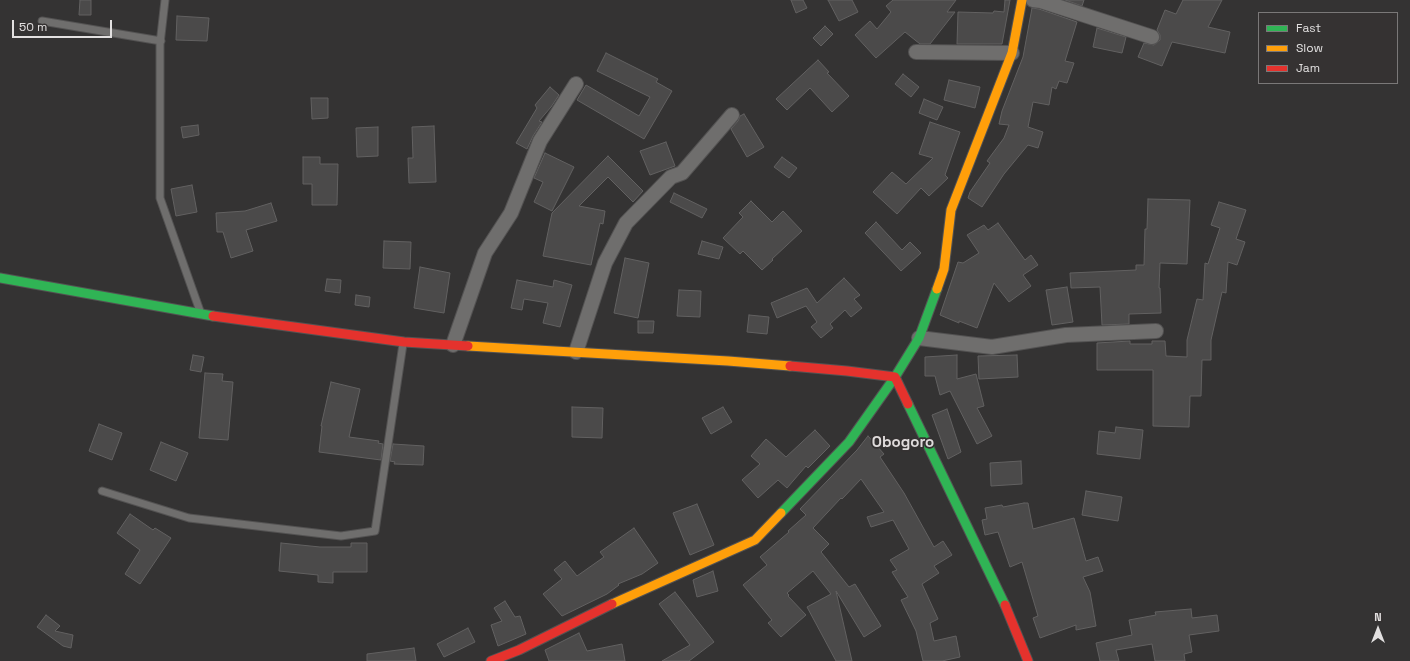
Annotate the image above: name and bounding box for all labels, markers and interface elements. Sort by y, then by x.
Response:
scale bar [14,12,114,38]
legend [1258,12,1398,84]
text: 50 m [19,19,47,35]
text: Fast [1296,20,1321,36]
text: Slow [1296,40,1323,56]
text: Jam [1296,60,1320,76]
district label: Obogoro [872,434,934,452]
north arrow [1358,609,1398,649]
text: N [1374,610,1382,624]

